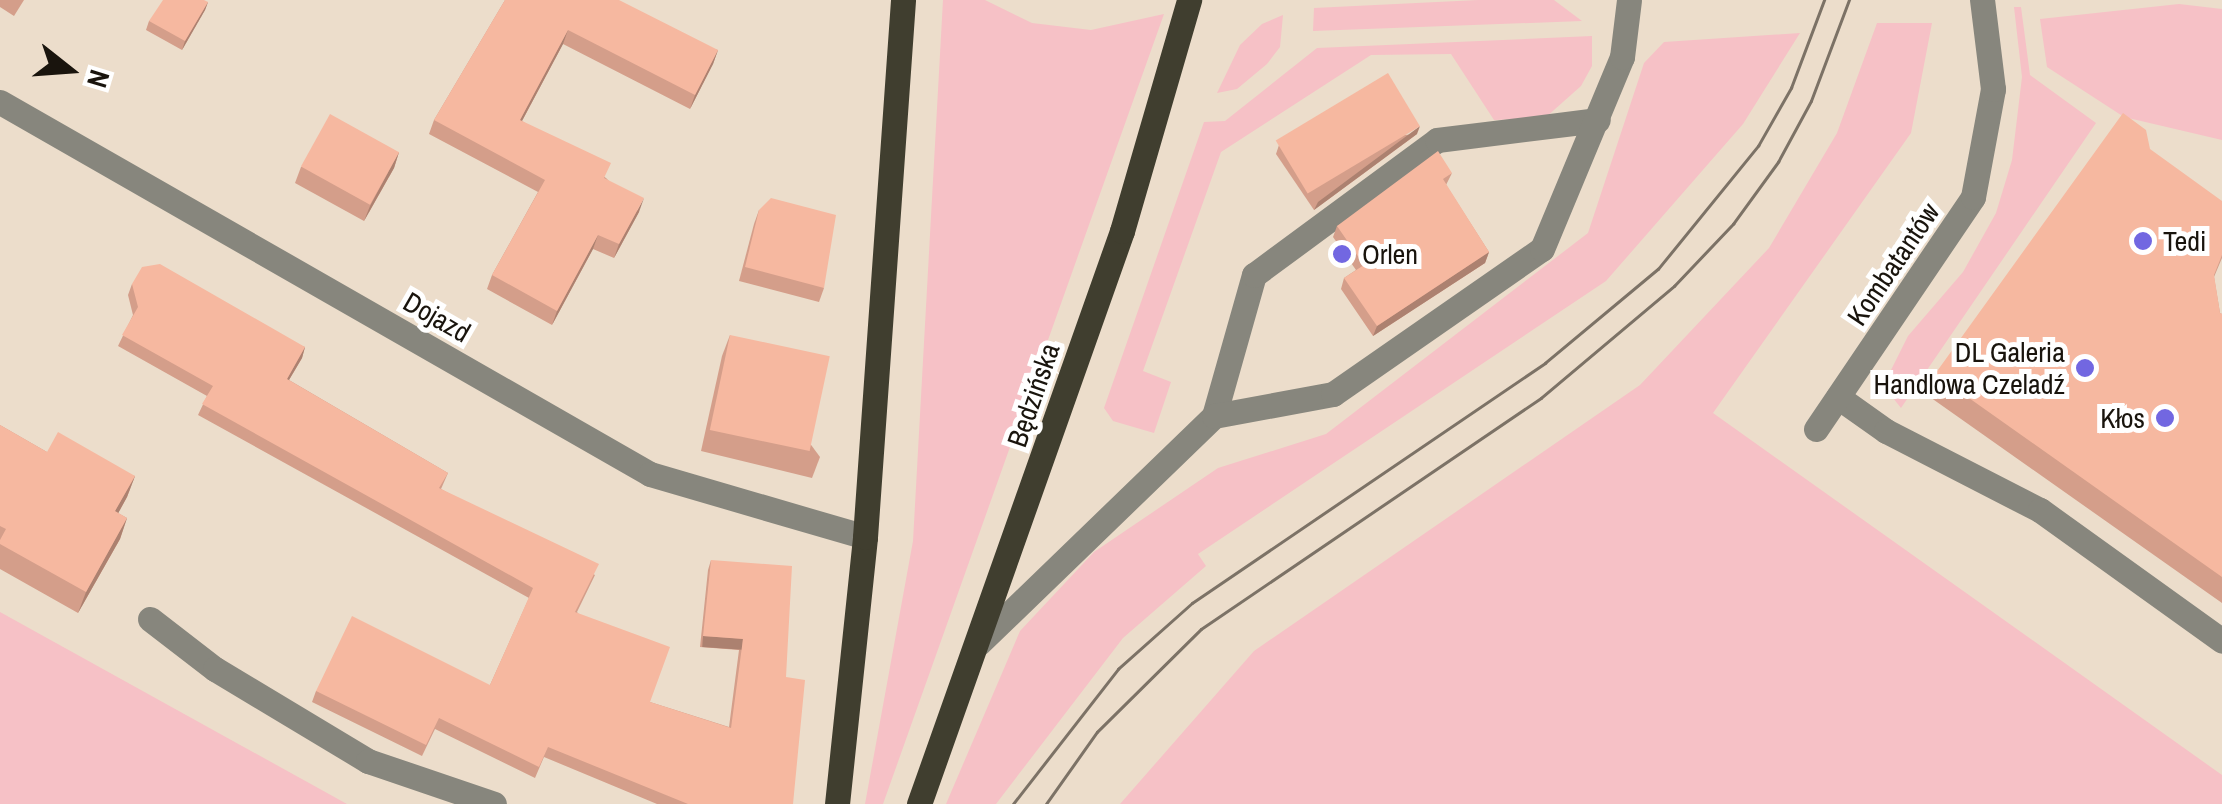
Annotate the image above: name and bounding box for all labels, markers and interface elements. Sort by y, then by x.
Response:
north arrow [20,20,120,120]
text: N [78,65,119,92]
street label: Kombatantów [1840,196,1946,332]
place label: Tedi [2163,224,2206,258]
marker: Tedi [2132,230,2154,252]
place label: Orlen [1362,237,1418,271]
marker: Orlen [1331,243,1353,265]
street label: Dojazd [398,285,476,349]
place label: DL Galeria Handlowa Czeladź [1874,335,2065,401]
street label: Będzińska [1000,339,1066,451]
marker: DL Galeria Handlowa Czeladź [2074,357,2096,379]
place label: Kłos [2100,401,2145,435]
marker: Kłos [2154,407,2176,429]

